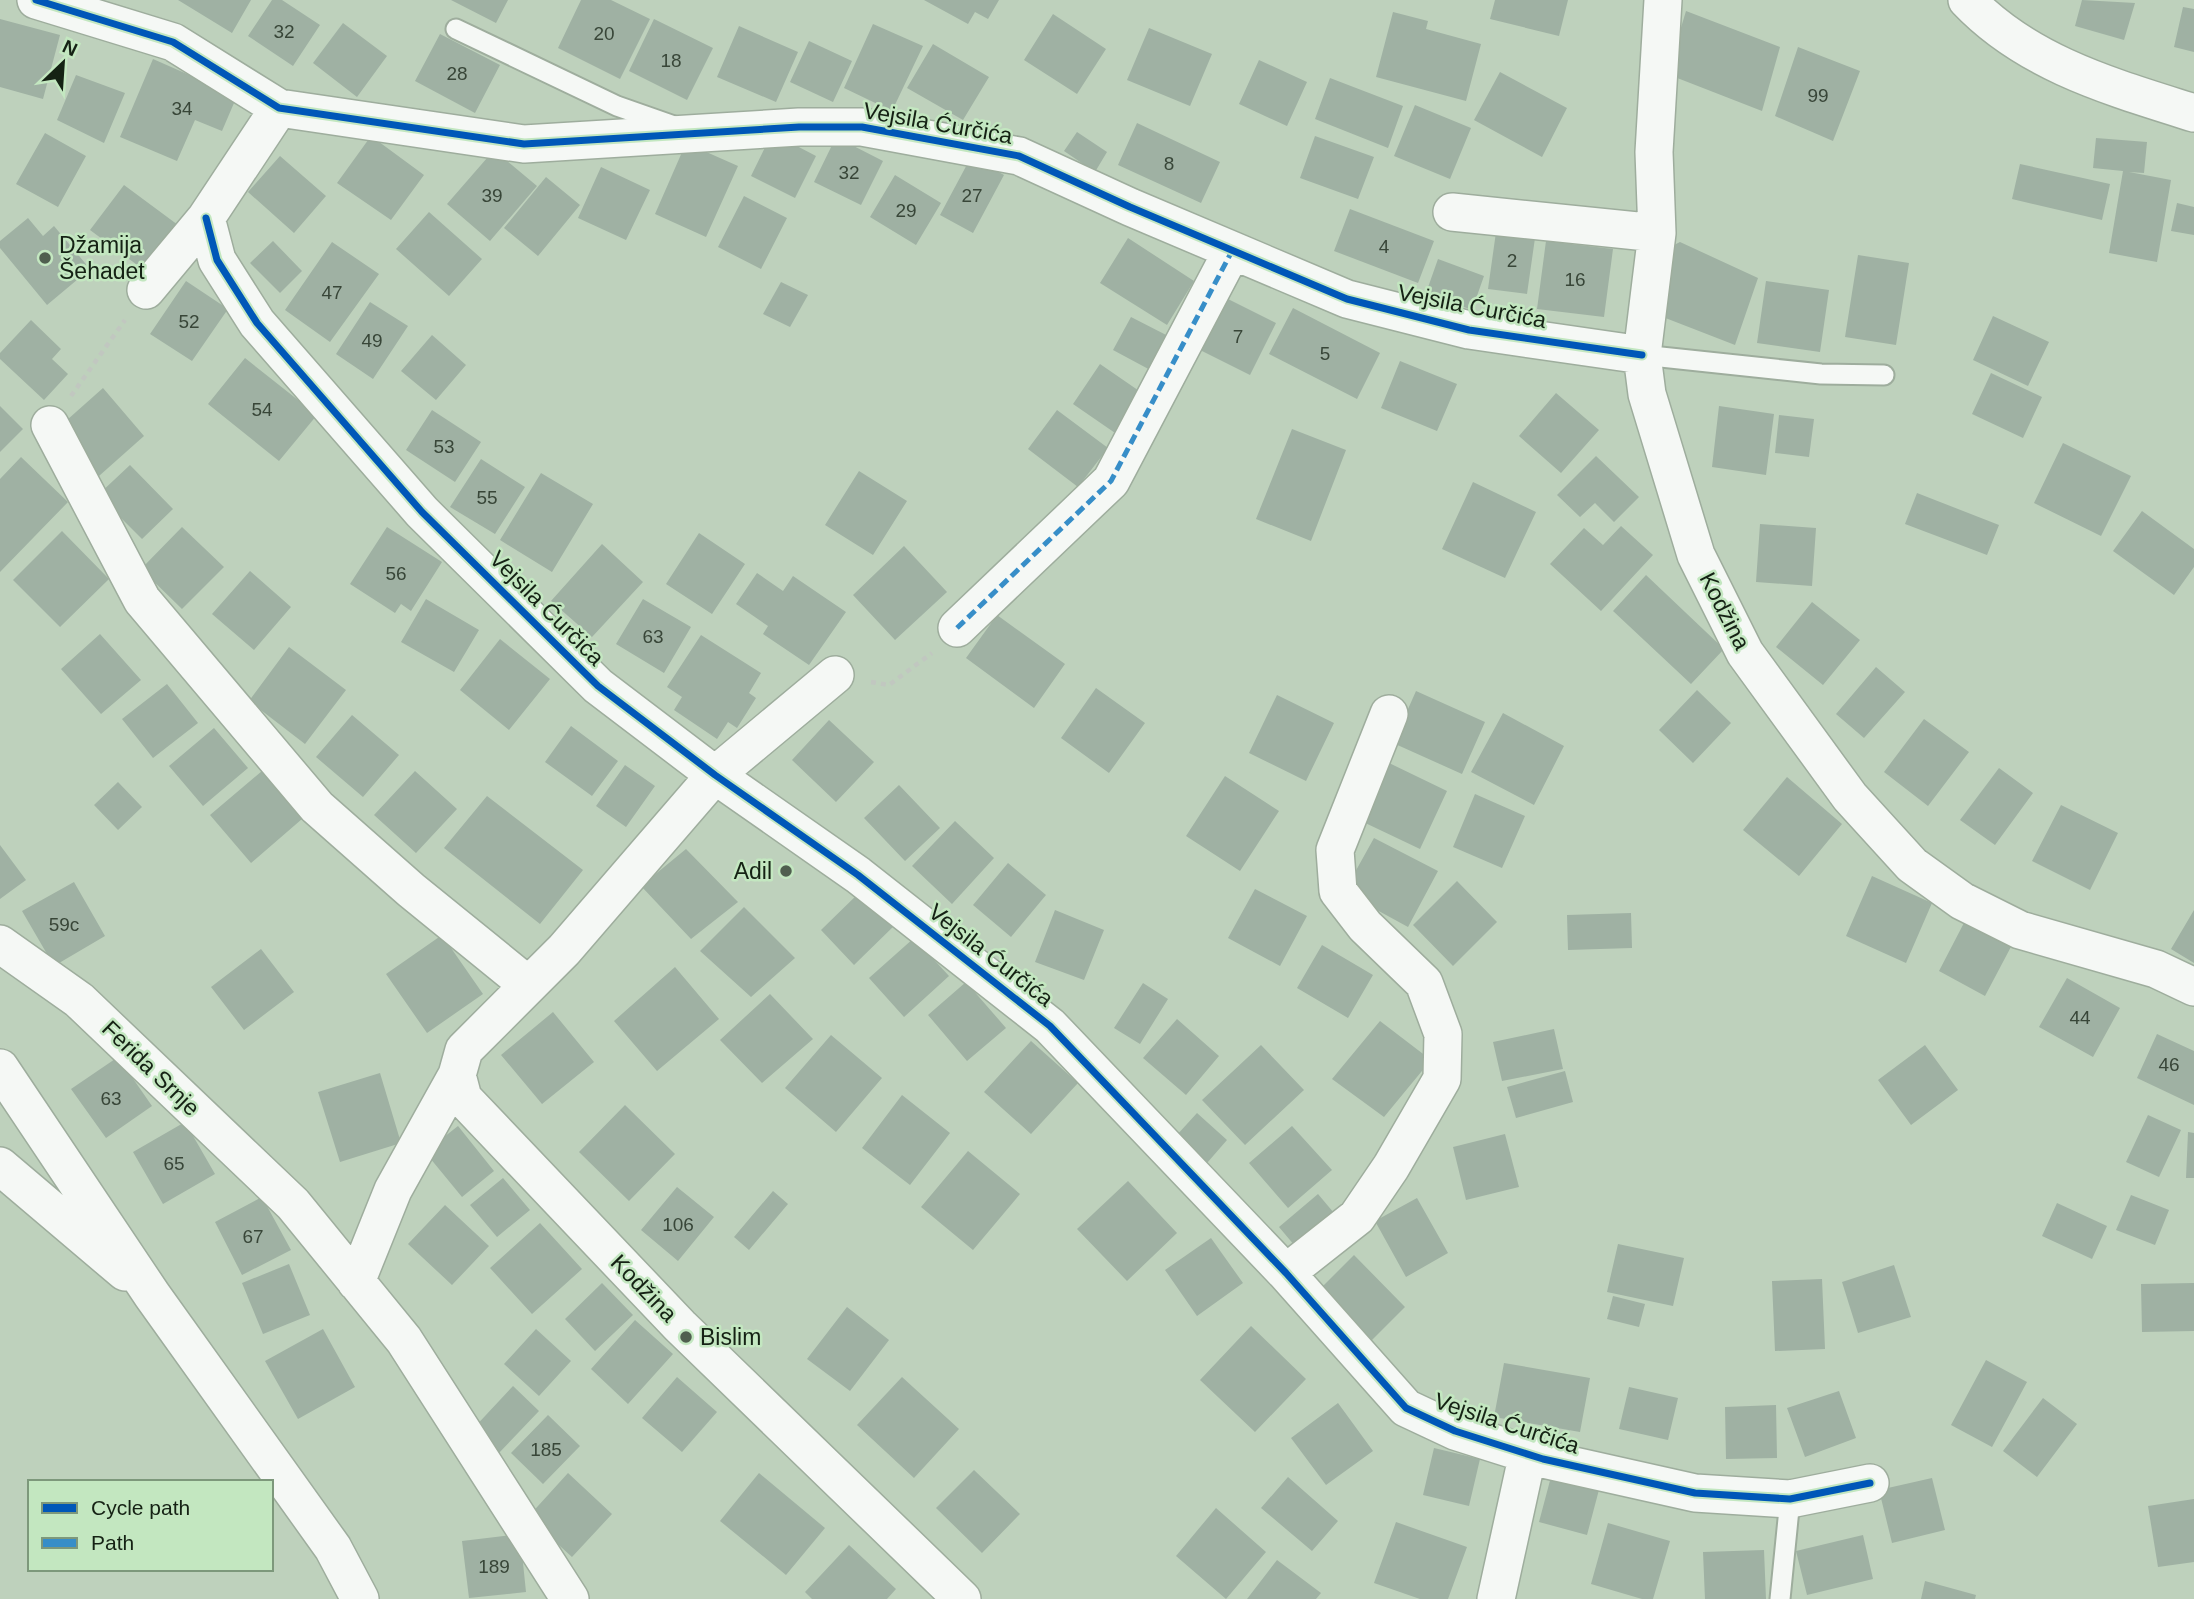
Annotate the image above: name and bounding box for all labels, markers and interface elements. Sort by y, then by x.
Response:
house number: 32 [273,21,295,42]
house number: 20 [593,23,615,44]
north arrow [28,28,98,98]
text: N [59,36,81,60]
house number: 18 [660,50,682,71]
house number: 28 [446,63,468,84]
house number: 99 [1807,85,1829,106]
street label: Vejsila Ćurčića [861,97,1015,149]
house number: 34 [171,98,193,119]
house number: 8 [1164,153,1174,174]
house number: 32 [838,162,860,183]
house number: 39 [481,185,503,206]
house number: 27 [961,185,983,206]
house number: 29 [895,200,917,221]
place label: Džamija Šehadet [59,232,145,284]
house number: 4 [1379,236,1390,257]
marker: Džamija Šehadet [37,250,53,266]
house number: 2 [1507,250,1517,271]
house number: 16 [1564,269,1586,290]
street label: Vejsila Ćurčića [1395,279,1549,333]
house number: 47 [321,282,343,303]
house number: 52 [178,311,200,332]
house number: 7 [1233,326,1243,347]
house number: 49 [361,330,383,351]
house number: 5 [1320,343,1330,364]
house number: 54 [251,399,273,420]
house number: 53 [433,436,455,457]
house number: 55 [476,487,498,508]
street label: Vejsila Ćurčića [484,545,610,671]
house number: 56 [385,563,407,584]
street label: Kodžina [1695,568,1756,654]
house number: 63 [642,626,664,647]
place label: Adil [734,858,772,884]
marker: Adil [778,863,794,879]
street label: Vejsila Ćurčića [924,898,1059,1012]
house number: 59c [49,914,79,935]
house number: 44 [2069,1007,2091,1028]
street label: Ferida Srnje [97,1015,205,1121]
house number: 46 [2158,1054,2180,1075]
house number: 63 [100,1088,122,1109]
house number: 65 [163,1153,185,1174]
house number: 106 [662,1214,694,1235]
house number: 67 [242,1226,264,1247]
street label: Kodžina [606,1249,682,1327]
place label: Bislim [700,1324,761,1350]
marker: Bislim [678,1329,694,1345]
street label: Vejsila Ćurčića [1431,1387,1583,1459]
house number: 185 [530,1439,562,1460]
legend [28,1480,273,1571]
text: Cycle path [91,1496,190,1519]
text: Path [91,1531,134,1554]
house number: 189 [478,1556,510,1577]

